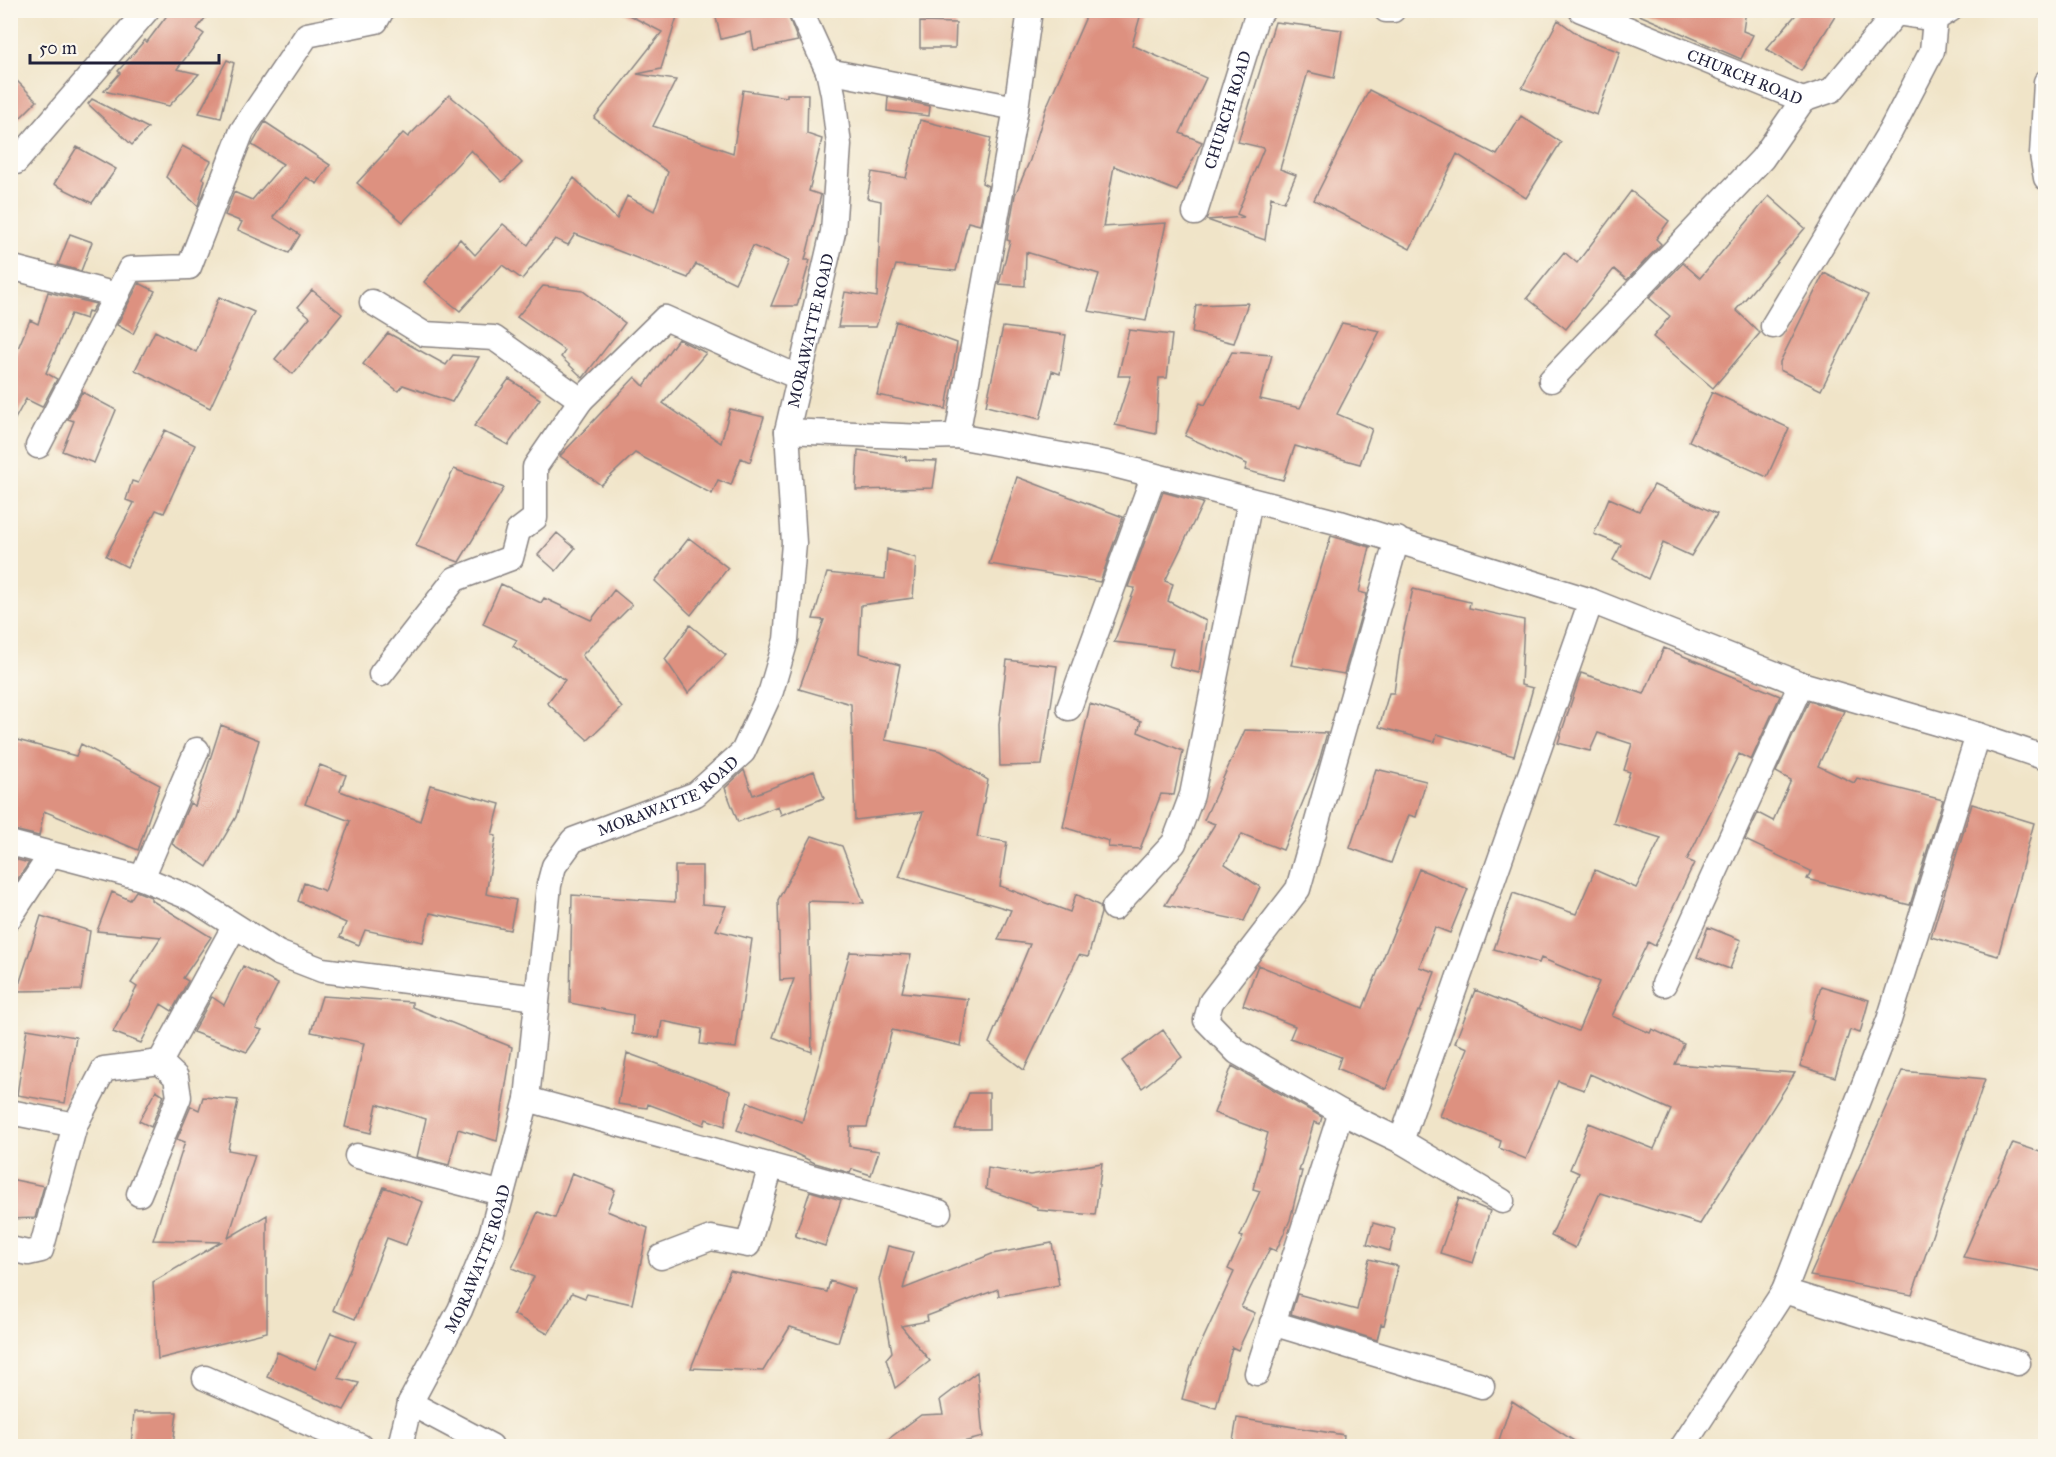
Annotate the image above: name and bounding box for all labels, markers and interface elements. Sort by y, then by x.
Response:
scale bar [30,27,219,65]
text: 50 m [39,37,77,59]
street label: CHURCH ROAD [1685,45,1806,108]
street label: CHURCH ROAD [1200,48,1255,171]
street label: MORAWATTE ROAD [783,251,837,409]
street label: MORAWATTE ROAD [595,752,742,840]
street label: MORAWATTE ROAD [440,1182,514,1336]

